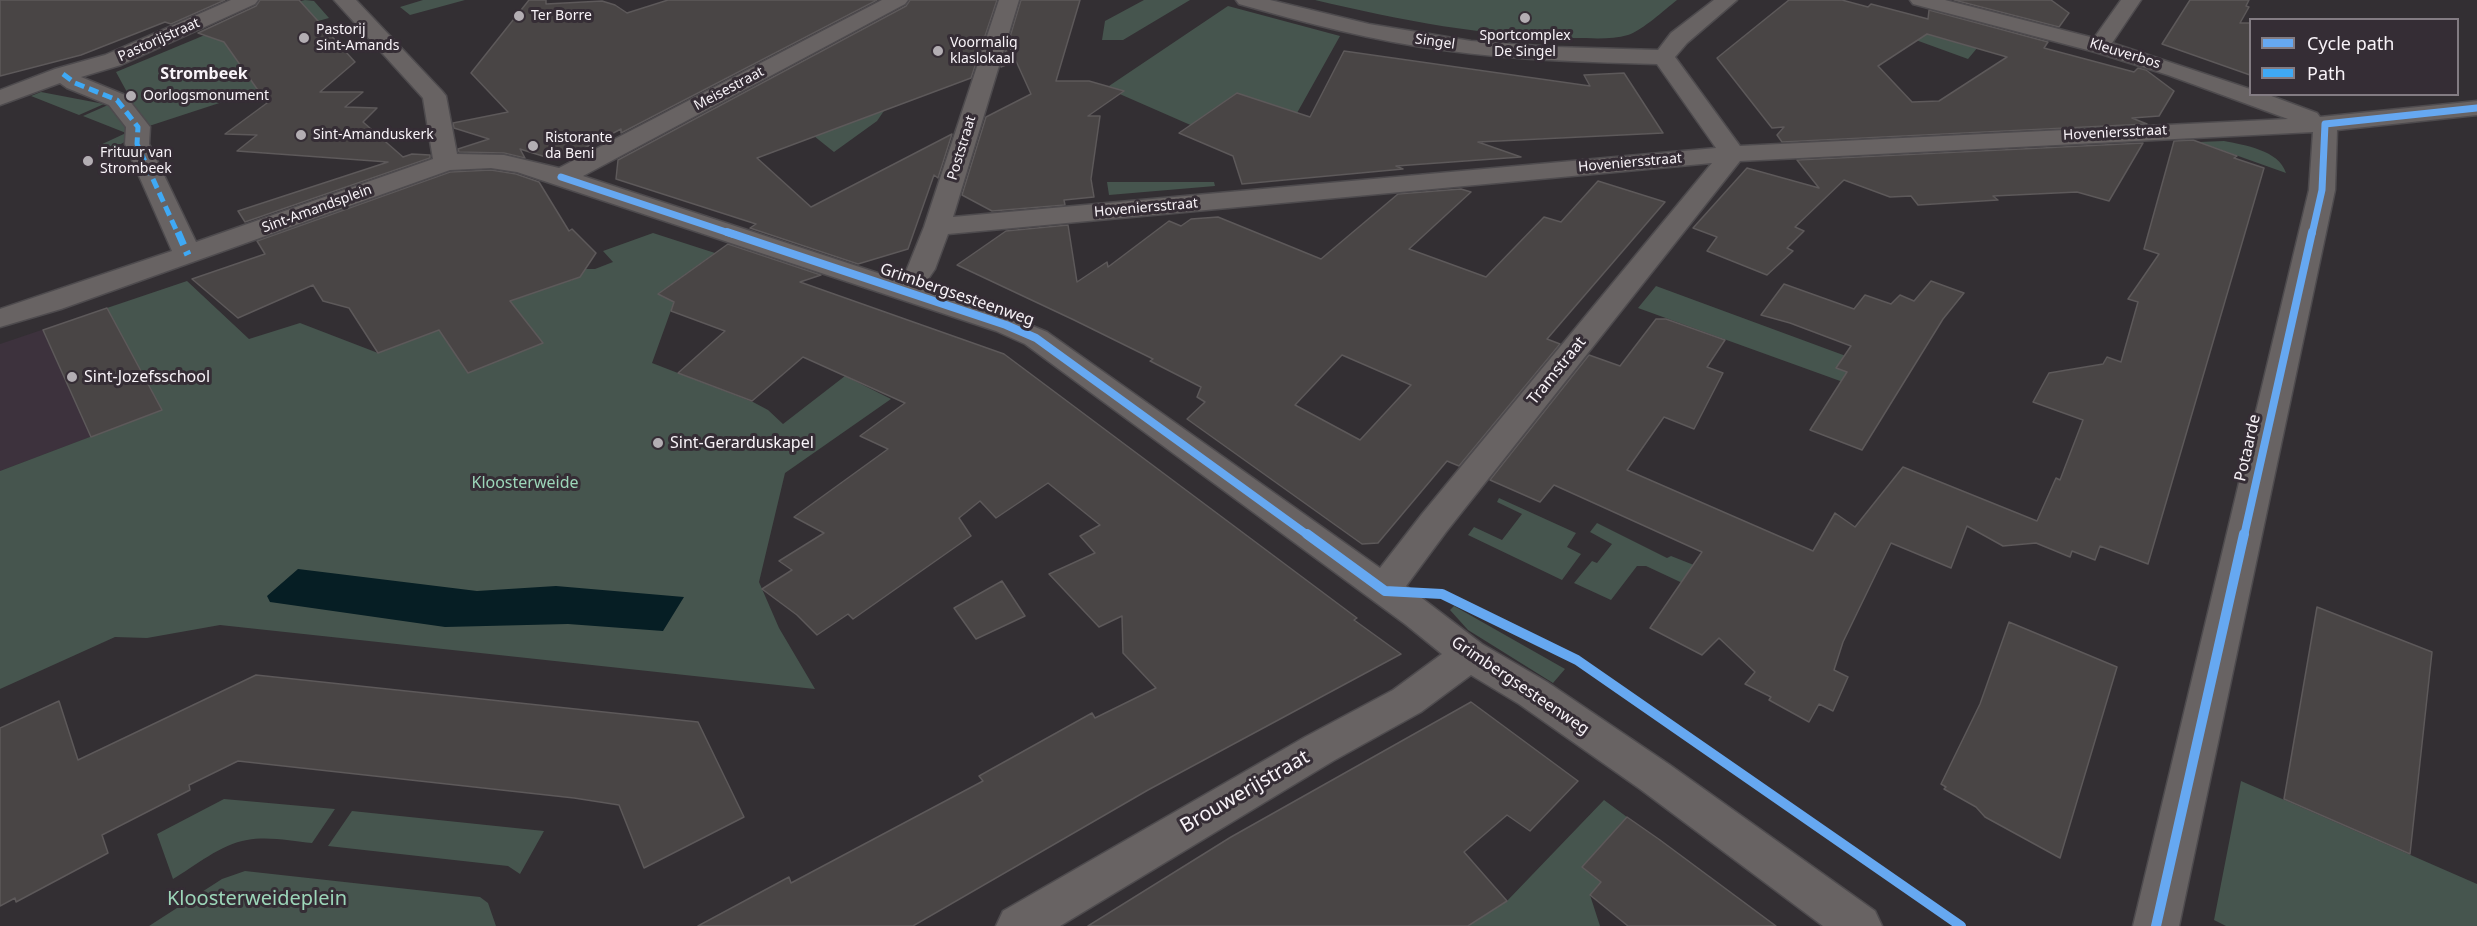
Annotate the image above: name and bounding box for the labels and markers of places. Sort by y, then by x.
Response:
place label: Ter Borre [531,8,592,24]
marker: Ter Borre [512,9,526,23]
marker: Sportcomplex De Singel [1518,11,1532,25]
place label: Pastorij Sint-Amands [316,22,399,54]
place label: Sportcomplex De Singel [1479,28,1571,60]
marker: Pastorij Sint-Amands [297,31,311,45]
place label: Voormalig klaslokaal [950,35,1018,68]
marker: Voormalig klaslokaal [931,44,945,58]
place label: Oorlogsmonument [143,88,269,104]
marker: Oorlogsmonument [124,89,138,103]
place label: Sint-Amanduskerk [313,127,434,143]
marker: Sint-Amanduskerk [294,128,308,142]
place label: Ristorante da Beni [545,130,613,162]
marker: Ristorante da Beni [526,139,540,153]
place label: Frituur van Strombeek [100,145,172,178]
marker: Frituur van Strombeek [81,154,95,168]
place label: Sint-Jozefsschool [84,367,210,387]
marker: Sint-Jozefsschool [65,370,79,384]
place label: Sint-Gerarduskapel [670,433,814,453]
marker: Sint-Gerarduskapel [651,436,665,450]

